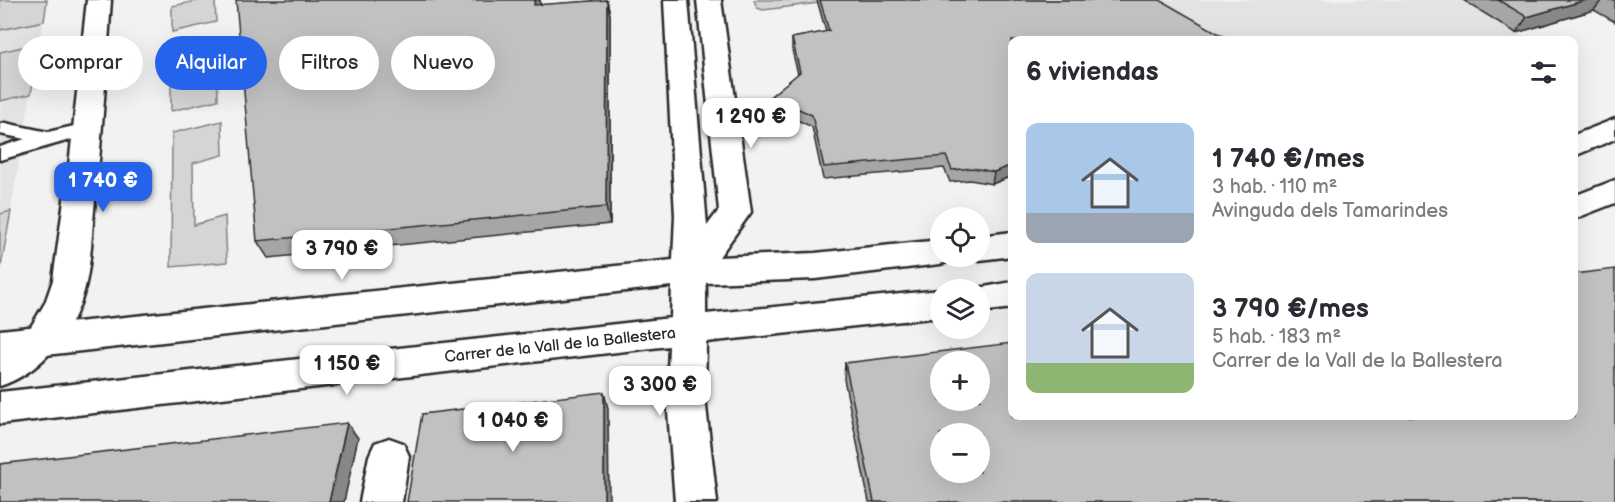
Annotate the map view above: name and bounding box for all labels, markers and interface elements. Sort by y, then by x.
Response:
chip: Comprar [18,36,143,90]
chip: Alquilar [155,36,267,90]
chip: Filtros [279,36,379,90]
chip: Nuevo [391,36,495,90]
icon: filters [1527,56,1560,89]
text: 6 viviendas [1026,57,1159,88]
pin: 1 290 € [696,98,806,149]
text: 1 290 € [716,105,786,129]
text: 1 740 €/mes [1212,144,1365,175]
icon: home [1074,147,1146,219]
pin: 1 740 € [48,162,158,213]
text: 1 740 € [68,169,138,193]
text: 3 hab. · 110 m² [1212,175,1337,199]
text: Avinguda dels Tamarindes [1212,199,1448,223]
map controls [930,207,990,483]
button: locate [930,207,990,267]
pin: 3 790 € [287,230,397,281]
text: 3 790 € [306,237,378,261]
button: layers [930,279,990,339]
text: 3 790 €/mes [1212,294,1369,325]
icon: home [1074,297,1146,369]
street label: Carrer de la Vall de la Ballestera [444,324,677,367]
text: 5 hab. · 183 m² [1212,325,1341,349]
pin: 1 150 € [292,345,402,396]
text: Carrer de la Vall de la Ballestera [1212,349,1503,373]
button: + [930,351,990,411]
text: 1 150 € [314,352,380,376]
pin: 3 300 € [605,366,715,417]
text: 3 300 € [623,373,697,397]
pin: 1 040 € [458,402,568,453]
text: 1 040 € [478,409,549,433]
button: − [930,423,990,483]

